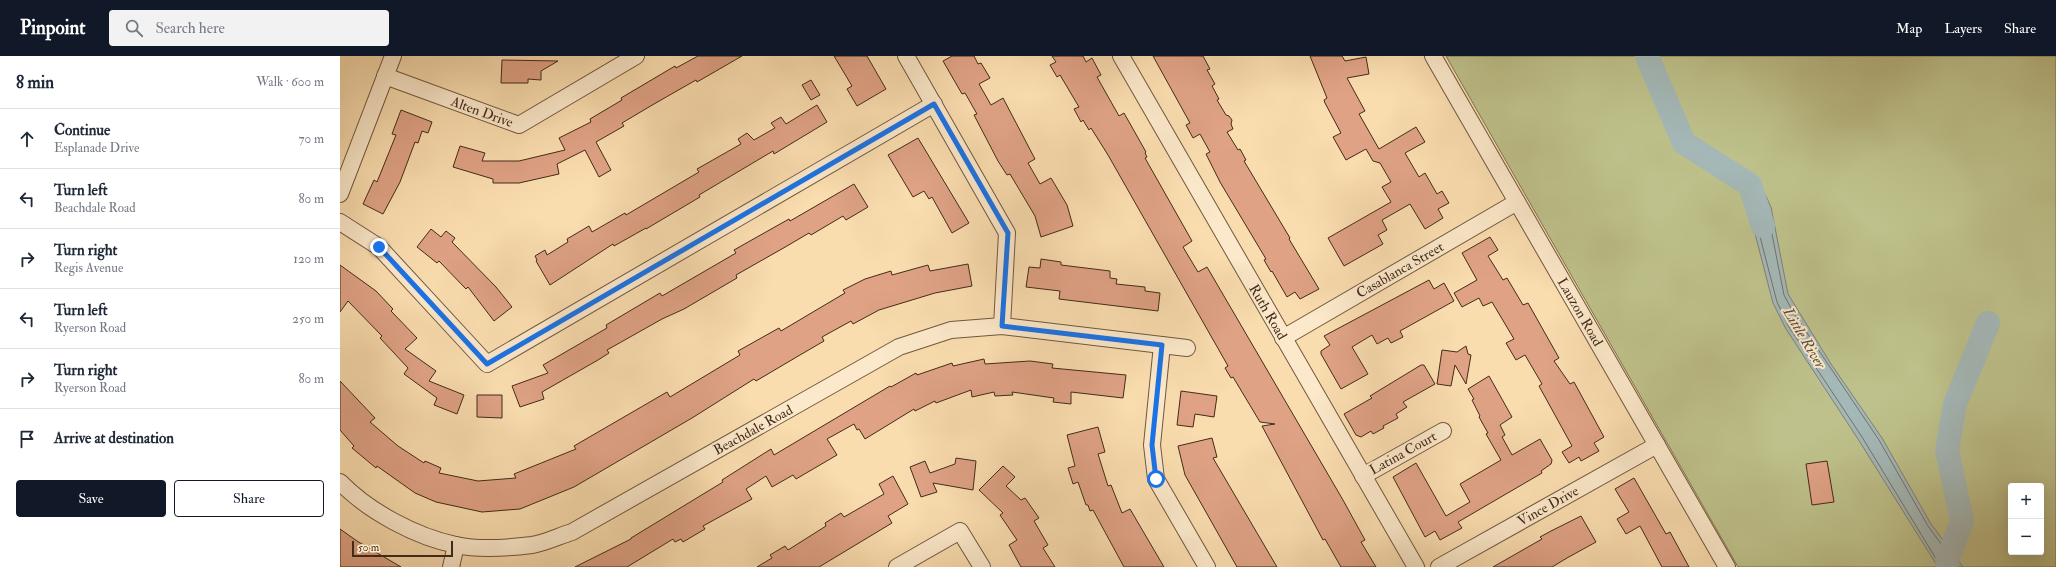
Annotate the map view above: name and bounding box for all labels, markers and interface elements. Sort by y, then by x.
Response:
search box [109,10,389,46]
text: Pinpoint [20,16,85,40]
icon: search [123,17,145,39]
text: Search here [155,19,225,38]
text: Map [1896,20,1922,37]
text: Layers [1944,20,1982,37]
text: Share [2004,20,2036,37]
text: 8 min [16,72,54,93]
text: Walk · 600 m [256,74,324,90]
street label: Alten Drive [448,93,516,131]
text: Continue [54,121,110,140]
icon: ahead [16,128,38,150]
text: 70 m [299,131,324,147]
text: Esplanade Drive [54,140,139,156]
text: Turn left [54,181,108,200]
icon: left [16,188,38,210]
text: 80 m [298,191,324,207]
text: Beachdale Road [54,200,136,216]
route end [370,238,388,256]
street label: Casablanca Street [1353,238,1447,302]
text: Turn right [54,241,117,260]
icon: right [16,248,38,270]
text: 120 m [293,251,324,267]
text: Regis Avenue [54,260,123,276]
street label: Lauzon Road [1554,275,1606,349]
street label: Ruth Road [1245,281,1291,343]
text: Turn left [54,301,108,320]
water label: Little River [1778,303,1830,373]
icon: left [16,308,38,330]
text: 250 m [292,311,324,327]
text: Ryerson Road [54,320,126,336]
text: Turn right [54,361,117,380]
icon: right [16,368,38,390]
text: 80 m [298,371,324,387]
text: Ryerson Road [54,380,126,396]
street label: Beachdale Road [710,401,796,459]
street label: Latina Court [1366,427,1440,478]
icon: arrive [16,428,38,450]
text: Arrive at destination [54,429,174,448]
route start [1147,470,1165,488]
button: Save [16,480,166,517]
button: Share [174,480,324,517]
street label: Vince Drive [1514,482,1582,530]
map controls [2008,483,2044,555]
button: + [2008,483,2044,519]
button: − [2008,519,2044,555]
scale bar [352,539,453,558]
text: 50 m [358,541,379,554]

